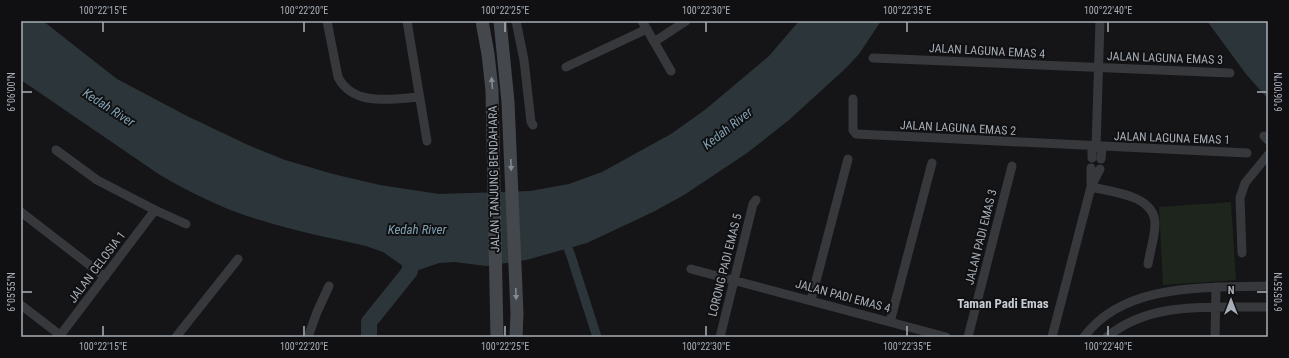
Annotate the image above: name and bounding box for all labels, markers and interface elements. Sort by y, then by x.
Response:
text: 100°22'15"E [79,5,127,16]
text: 100°22'20"E [280,5,328,16]
text: 100°22'25"E [481,5,529,16]
text: 100°22'30"E [682,5,730,16]
text: 100°22'35"E [883,5,931,16]
text: 100°22'40"E [1084,5,1132,16]
street label: JALAN LAGUNA EMAS 4 [929,41,1045,61]
street label: JALAN LAGUNA EMAS 3 [1107,49,1223,67]
text: 6°06'00"N [6,72,17,112]
text: 6°06'00"N [1273,72,1284,112]
one-way arrow [488,77,495,89]
water label: Kedah River [80,85,138,130]
water label: Kedah River [700,104,756,152]
street label: JALAN TANJUNG BENDAHARA [486,106,502,252]
street label: JALAN LAGUNA EMAS 2 [900,118,1016,138]
street label: JALAN LAGUNA EMAS 1 [1114,129,1230,147]
one-way arrow [507,159,514,171]
street label: JALAN PADI EMAS 3 [962,188,1000,286]
street label: LORONG PADI EMAS 5 [705,212,745,318]
water label: Kedah River [388,222,447,237]
street label: JALAN CELOSIA 1 [66,229,128,305]
text: 6°05'55"N [6,272,17,312]
text: 6°05'55"N [1273,272,1284,312]
street label: JALAN PADI EMAS 4 [794,277,892,315]
north arrow [1211,280,1251,320]
text: N [1228,284,1235,297]
one-way arrow [513,288,519,301]
district label: Taman Padi Emas [957,296,1049,311]
text: 100°22'15"E [79,341,127,352]
text: 100°22'20"E [280,341,328,352]
text: 100°22'25"E [481,341,529,352]
text: 100°22'30"E [682,341,730,352]
text: 100°22'35"E [883,341,931,352]
text: 100°22'40"E [1084,341,1132,352]

